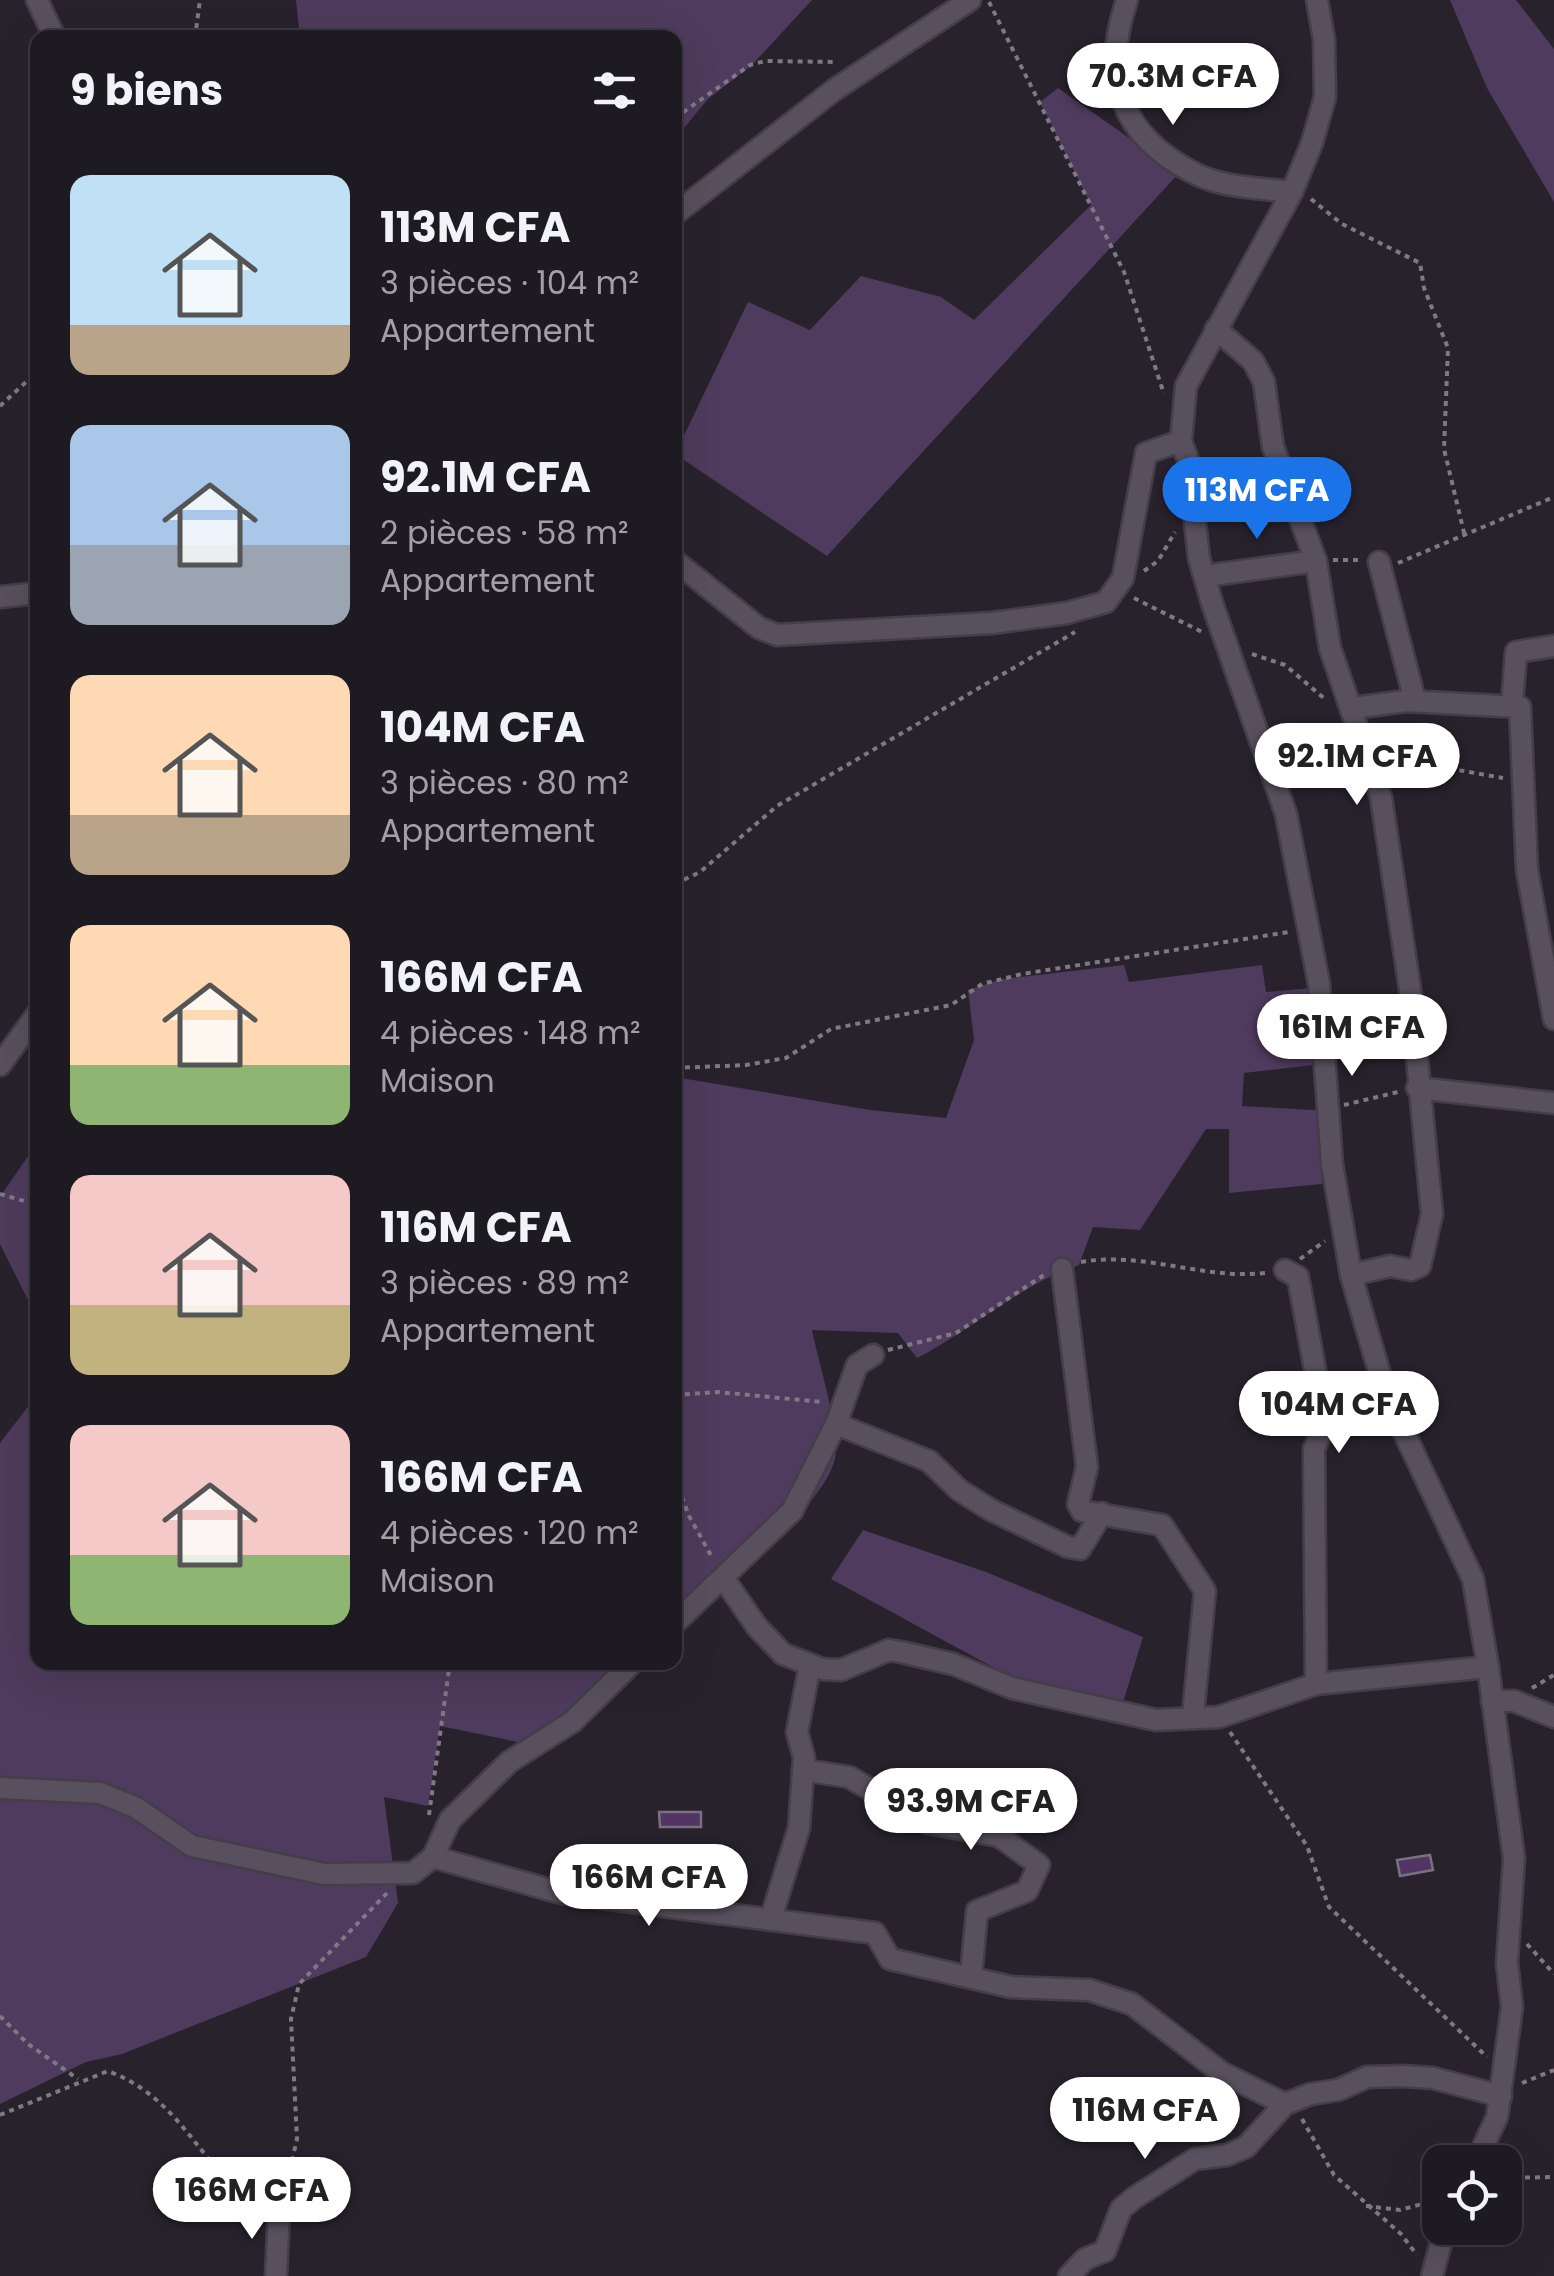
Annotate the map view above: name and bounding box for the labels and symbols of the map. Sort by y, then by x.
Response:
pin: 70.3M CFA [1059,43,1287,128]
pin: 113M CFA [1154,457,1360,542]
pin: 92.1M CFA [1243,723,1471,808]
pin: 161M CFA [1249,994,1455,1079]
pin: 104M CFA [1236,1371,1442,1456]
pin: 93.9M CFA [857,1768,1085,1853]
pin: 166M CFA [546,1844,752,1929]
pin: 116M CFA [1042,2077,1248,2162]
pin: 166M CFA [149,2157,355,2242]

